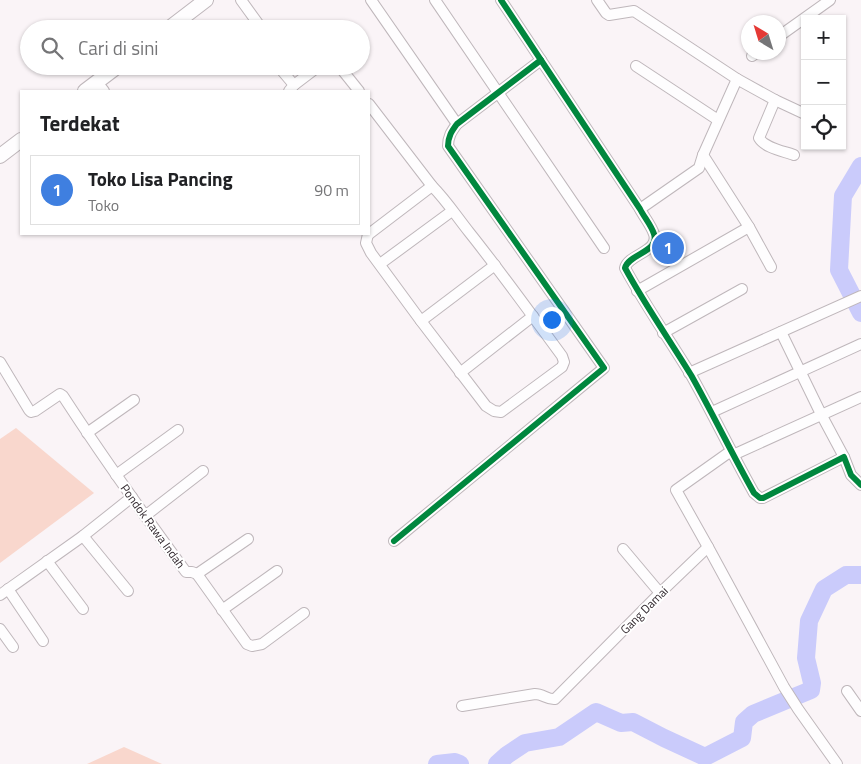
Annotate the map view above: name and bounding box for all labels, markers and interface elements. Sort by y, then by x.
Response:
north arrow [741,15,786,60]
map controls [801,15,846,150]
button: + [801,15,846,60]
search box [20,20,370,75]
text: Cari di sini [78,33,159,62]
icon: search [38,34,66,62]
button: − [801,60,846,105]
button: locate [801,105,846,150]
text: Terdekat [40,107,120,139]
text: Toko Lisa Pancing [88,164,233,193]
text: 1 [53,178,61,202]
text: 90 m [314,178,349,202]
text: Toko [88,193,119,217]
pin: 1 [652,229,684,267]
your location [539,307,565,333]
street label: Pondok Rawa Indah [116,480,190,572]
street label: Gang Damai [616,582,672,638]

